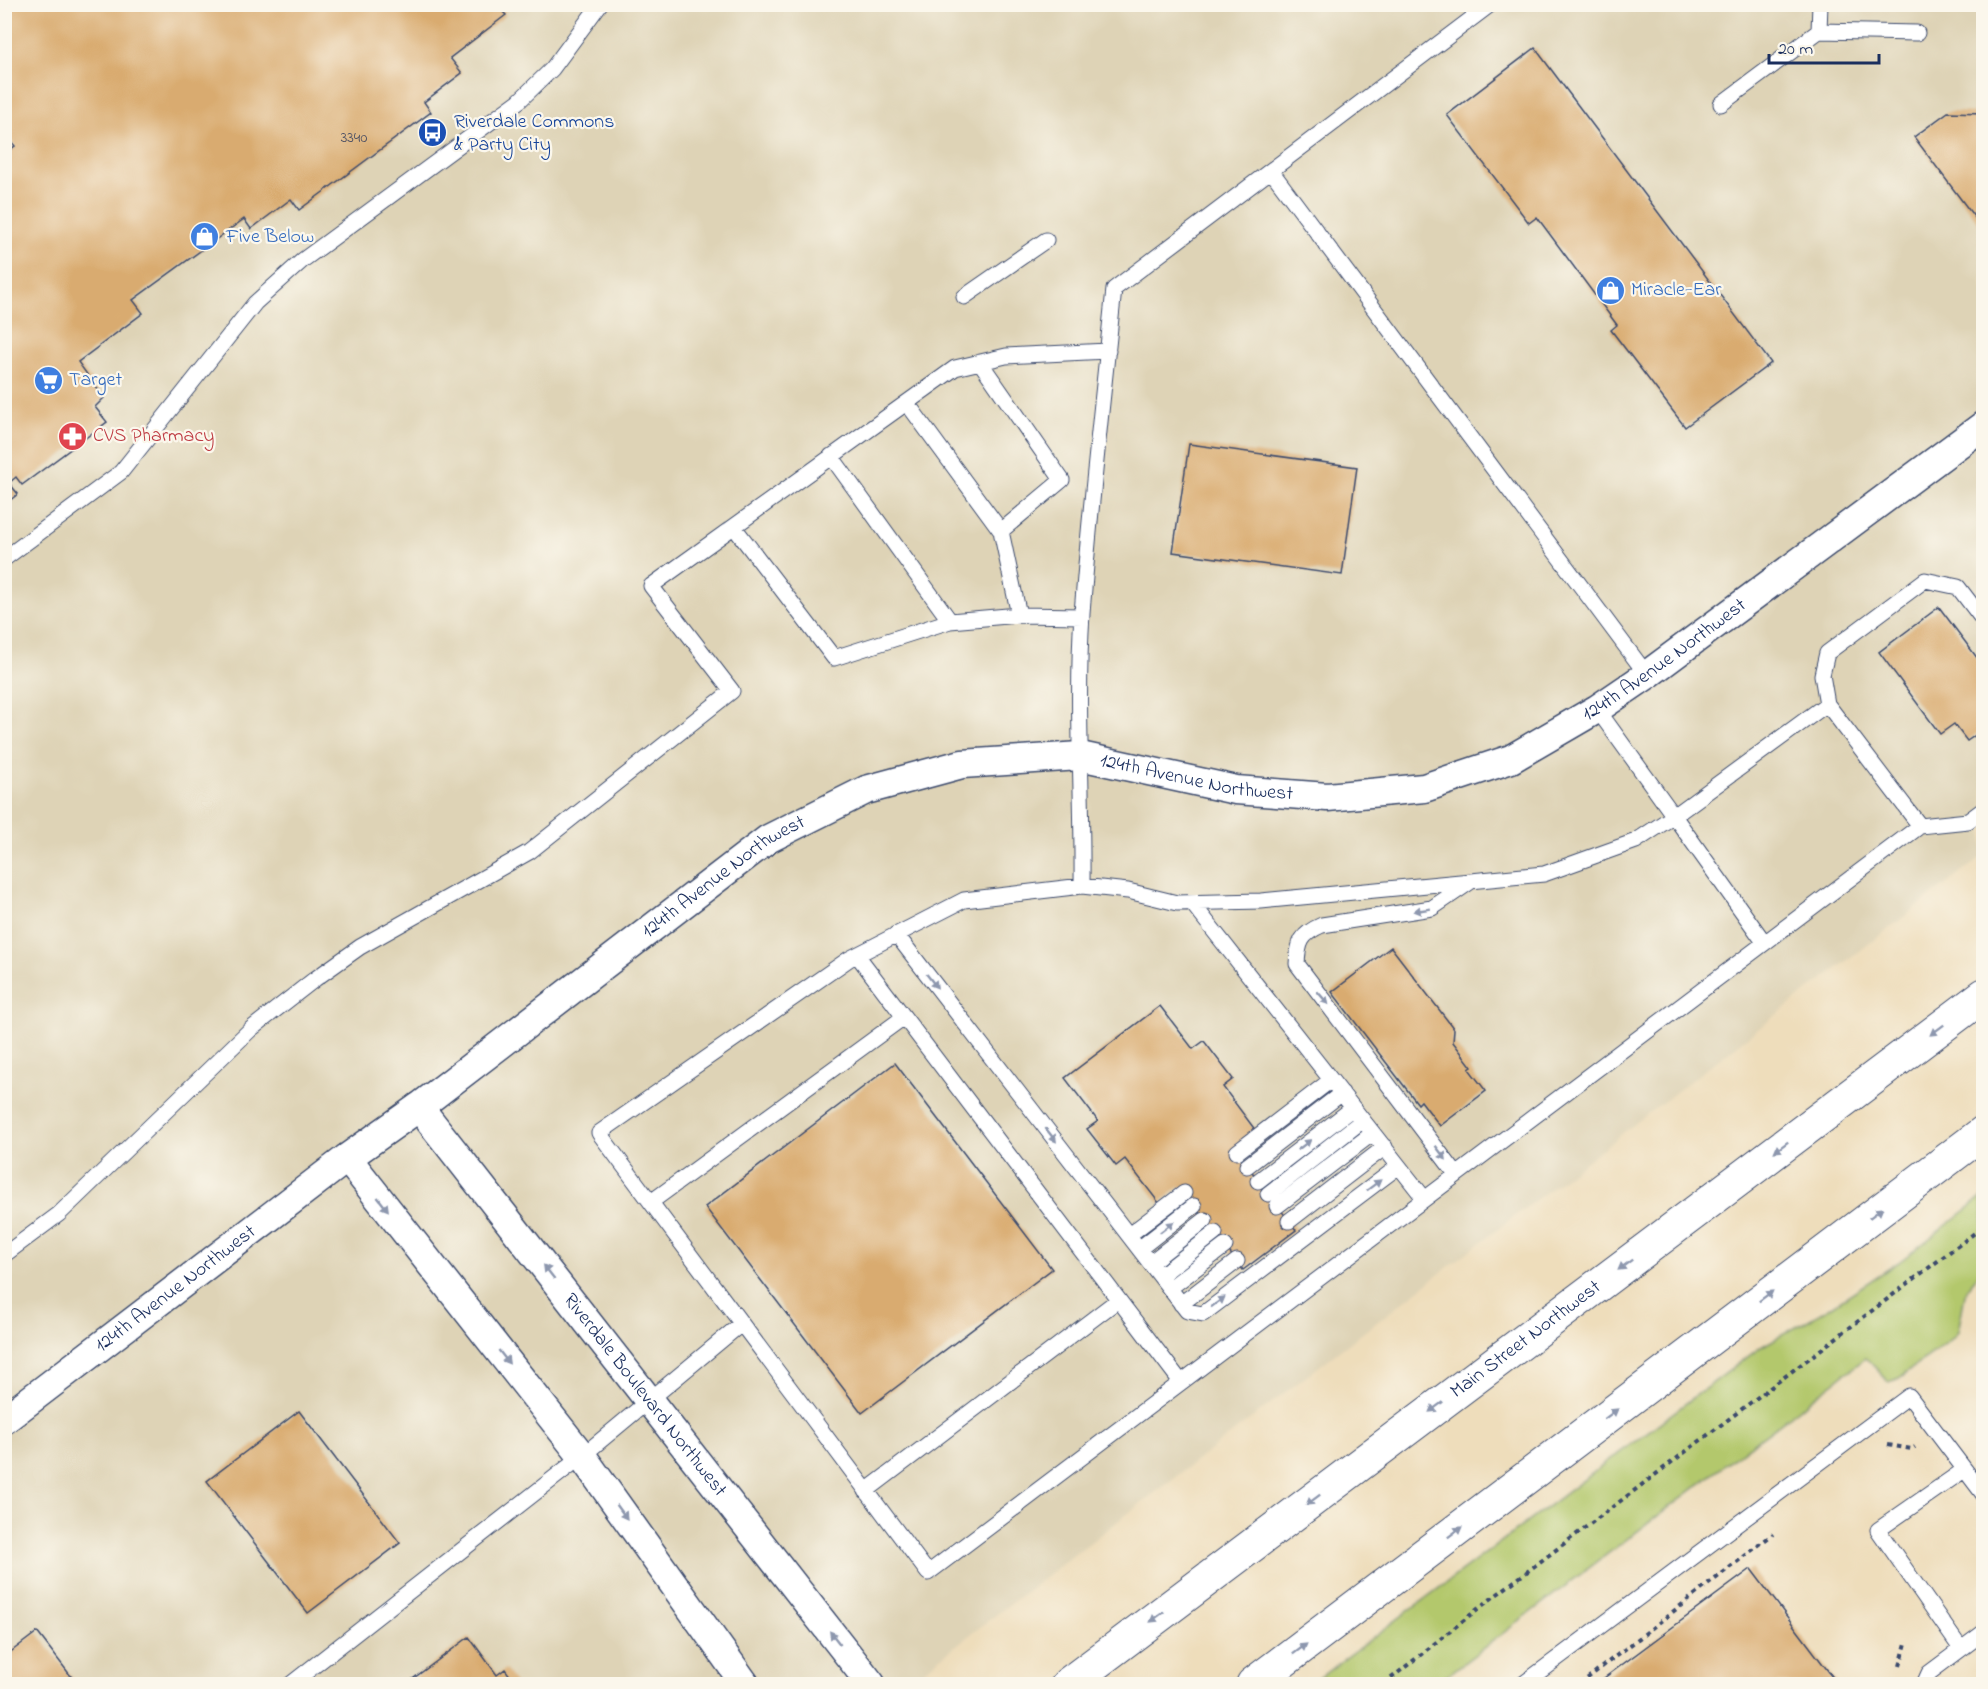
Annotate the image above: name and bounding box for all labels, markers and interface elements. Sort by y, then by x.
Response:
scale bar [1769,27,1878,65]
text: 20 m [1778,37,1813,63]
place label: Riverdale Commons & Party City [454,108,614,160]
bus stop icon: Riverdale Commons & Party City [417,117,449,149]
house number: 3340 [341,126,367,150]
shop icon: Five Below [189,221,221,253]
place label: Five Below [225,223,314,252]
shop icon: Miracle-Ear [1594,274,1626,306]
place label: Miracle-Ear [1631,276,1722,305]
supermarket icon: Target [32,364,64,396]
place label: Target [69,366,122,396]
pharmacy icon: CVS Pharmacy [56,420,88,452]
place label: CVS Pharmacy [93,422,214,451]
street label: 124th Avenue Northwest [1577,591,1753,729]
street label: 124th Avenue Northwest [1097,746,1294,809]
street label: 124th Avenue Northwest [636,808,811,945]
one-way arrow [1413,905,1432,914]
one-way arrow [926,973,938,988]
one-way arrow [1316,990,1330,1005]
one-way arrow [1929,1024,1945,1036]
one-way arrow [1045,1127,1057,1142]
one-way arrow [1296,1139,1312,1151]
one-way arrow [1773,1141,1789,1154]
one-way arrow [1435,1145,1447,1161]
one-way arrow [1366,1179,1382,1191]
one-way arrow [376,1197,388,1212]
one-way arrow [1868,1208,1883,1220]
street label: 124th Avenue Northwest [89,1218,263,1360]
one-way arrow [1159,1222,1174,1234]
one-way arrow [1618,1258,1633,1270]
one-way arrow [544,1265,556,1280]
street label: Main Street Northwest [1444,1273,1608,1406]
street label: Riverdale Boulevard Northwest [556,1287,734,1503]
one-way arrow [1758,1290,1774,1303]
one-way arrow [1210,1296,1226,1308]
one-way arrow [497,1350,509,1365]
one-way arrow [1428,1401,1444,1413]
one-way arrow [1602,1408,1618,1420]
one-way arrow [1305,1494,1321,1506]
one-way arrow [616,1504,628,1520]
one-way arrow [1447,1525,1463,1538]
one-way arrow [1149,1611,1164,1623]
one-way arrow [830,1631,842,1646]
one-way arrow [1292,1644,1307,1656]

